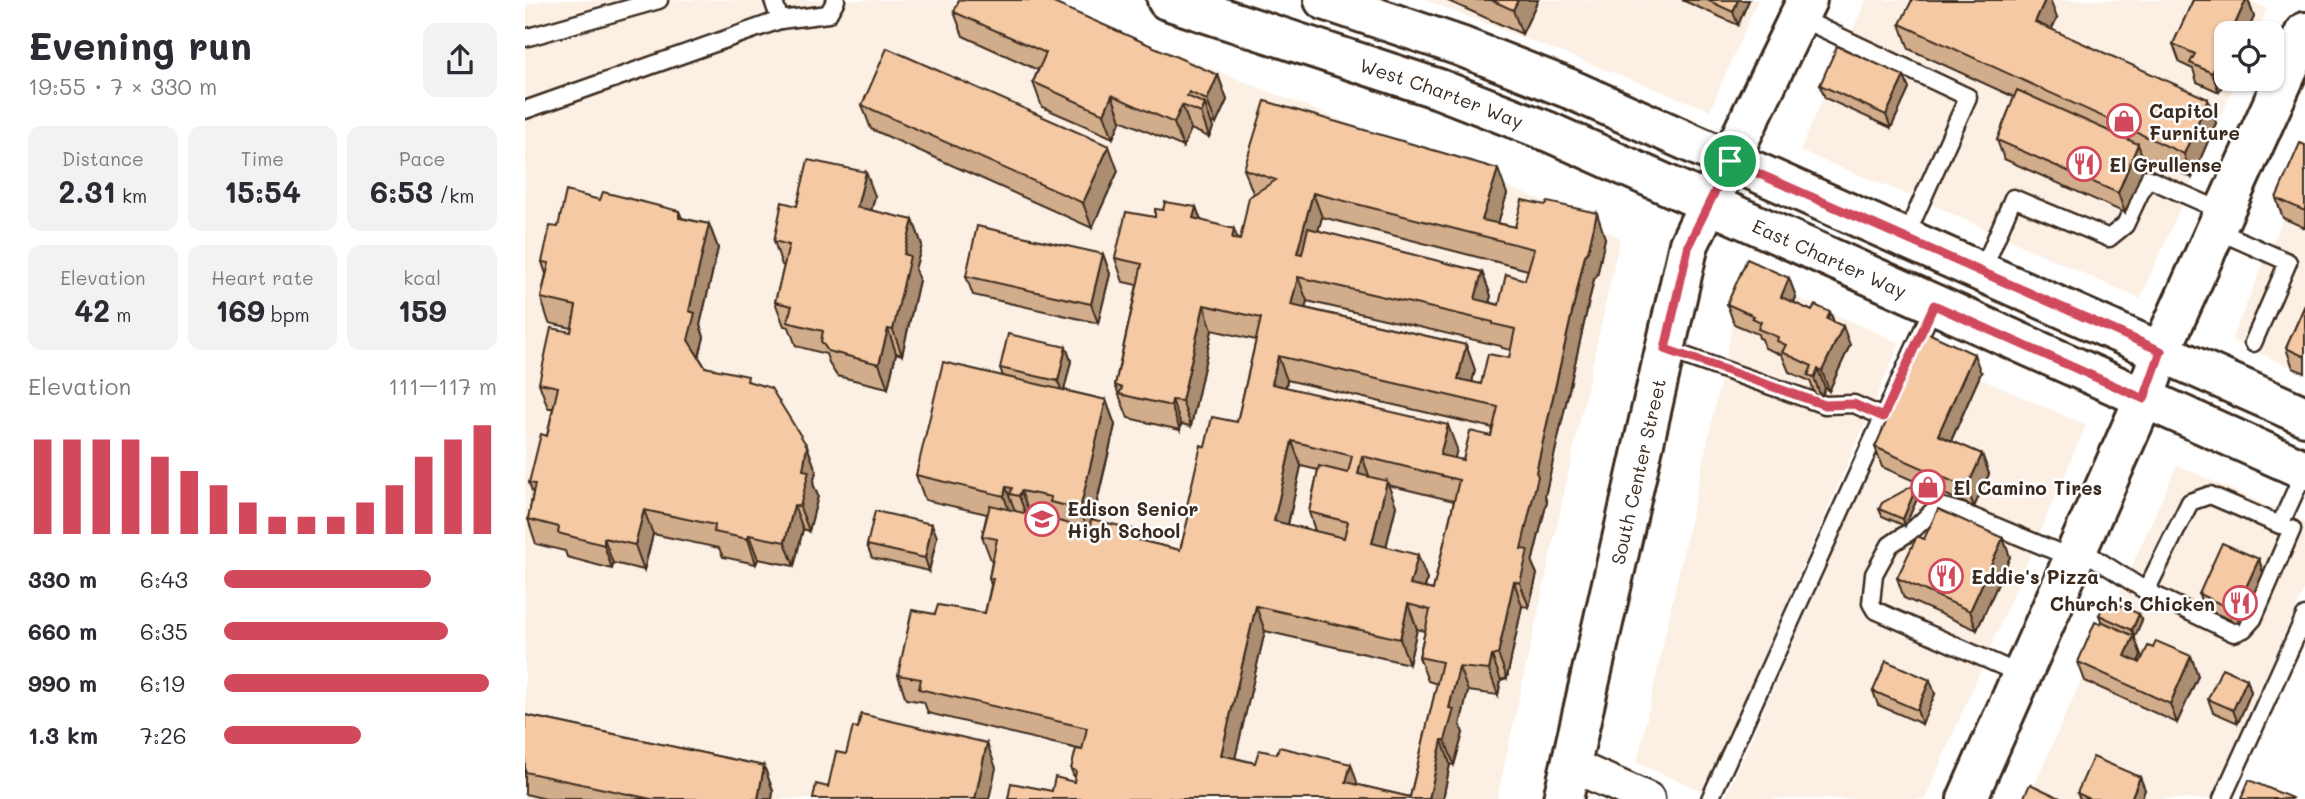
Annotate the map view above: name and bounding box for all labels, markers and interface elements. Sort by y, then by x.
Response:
text: Evening run [28,20,252,70]
map controls [2214,21,2284,91]
button: locate [2214,21,2284,91]
button: share [423,23,497,97]
street label: West Charter Way [1357,52,1527,133]
text: 19:55 · 7 × 330 m [28,71,217,101]
place label: Capitol Furniture [2149,98,2240,145]
shop icon: Capitol Furniture [2105,102,2143,140]
pin [1700,131,1760,191]
icon: arrive [1711,142,1749,180]
restaurant icon: El Grullense [2065,145,2103,183]
text: Distance [62,146,144,171]
text: Time [241,146,284,171]
text: Pace [399,146,445,171]
place label: El Grullense [2109,152,2222,177]
text: 2.31 [59,171,116,211]
text: 15:54 [224,171,301,211]
text: 6:53 [370,171,433,211]
text: km [116,183,147,208]
text: /km [433,183,474,208]
street label: East Charter Way [1749,212,1911,303]
text: Elevation [60,265,145,290]
text: Heart rate [211,265,314,290]
text: kcal [403,265,441,290]
text: 42 [74,290,110,330]
text: 169 [215,290,265,330]
text: 159 [398,290,447,330]
text: m [110,302,131,327]
text: bpm [265,302,310,327]
text: Elevation [28,371,131,401]
text: 111–117 m [388,371,497,401]
street label: South Center Street [1604,376,1671,567]
shop icon: El Camino Tires [1909,468,1947,506]
place label: El Camino Tires [1953,475,2102,500]
place label: Edison Senior High School [1067,496,1199,543]
school or university icon: Edison Senior High School [1023,500,1061,538]
restaurant icon: Eddie's Pizza [1927,557,1965,595]
text: 330 m [28,564,97,594]
text: 6:43 [140,564,188,594]
place label: Eddie's Pizza [1971,564,2099,589]
restaurant icon: Church's Chicken [2221,584,2259,622]
place label: Church's Chicken [2050,591,2215,616]
text: 660 m [28,616,97,646]
text: 6:35 [140,616,188,646]
text: 990 m [28,668,97,698]
text: 6:19 [140,668,185,698]
text: 1.3 km [28,720,98,750]
text: 7:26 [140,720,187,750]

